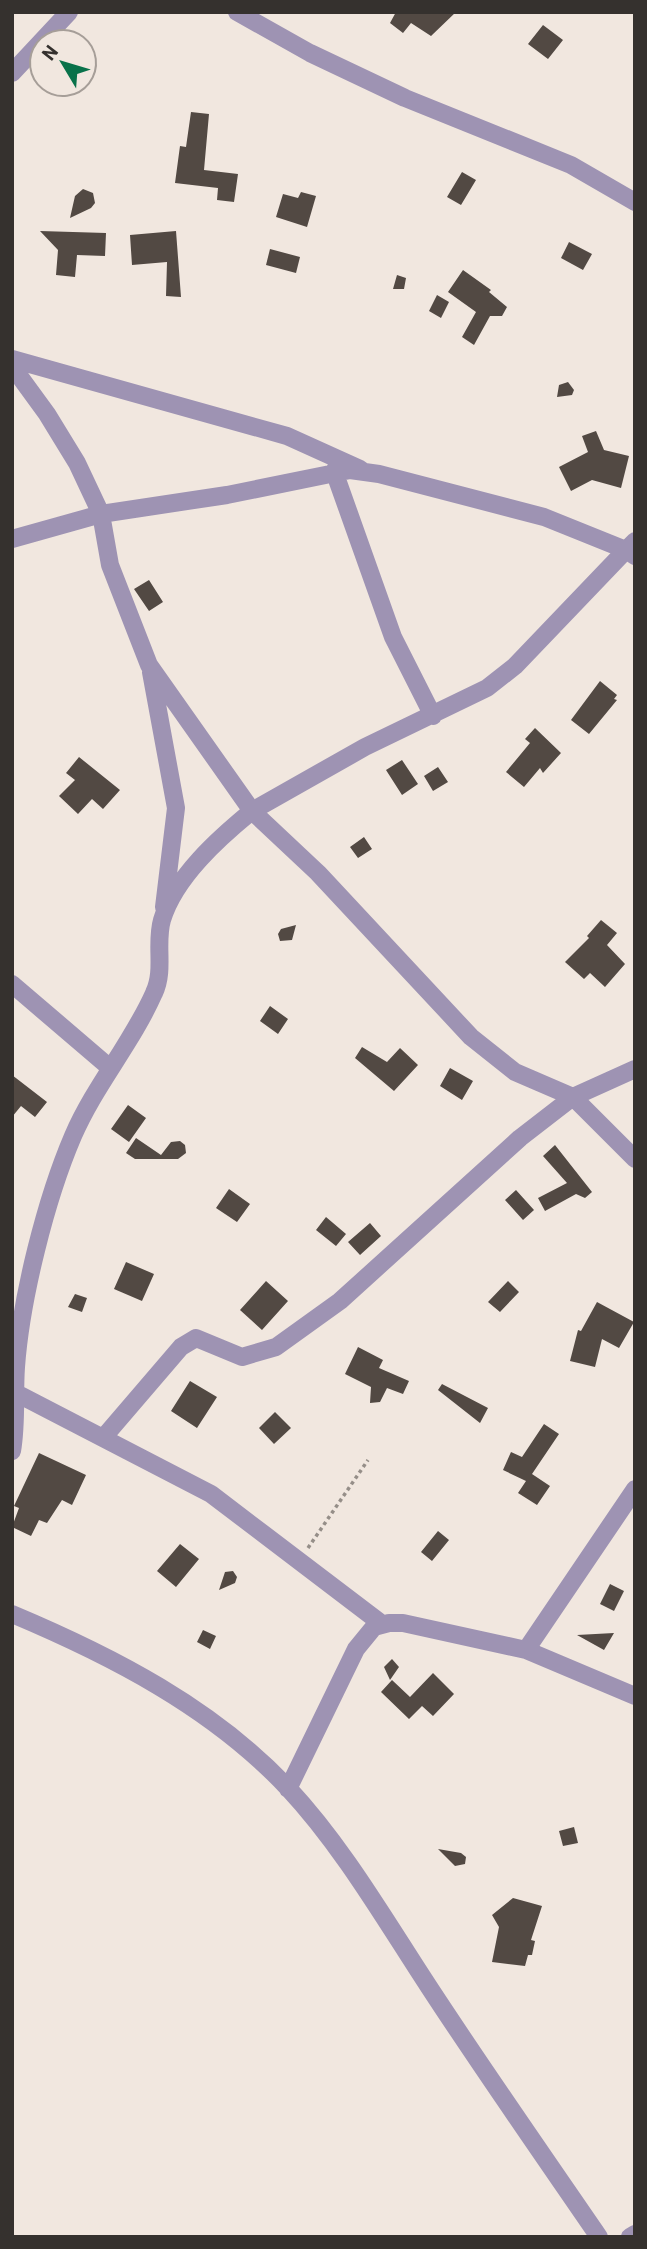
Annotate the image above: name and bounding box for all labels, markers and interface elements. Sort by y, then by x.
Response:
north arrow [28,28,98,98]
text: N [36,40,62,64]

